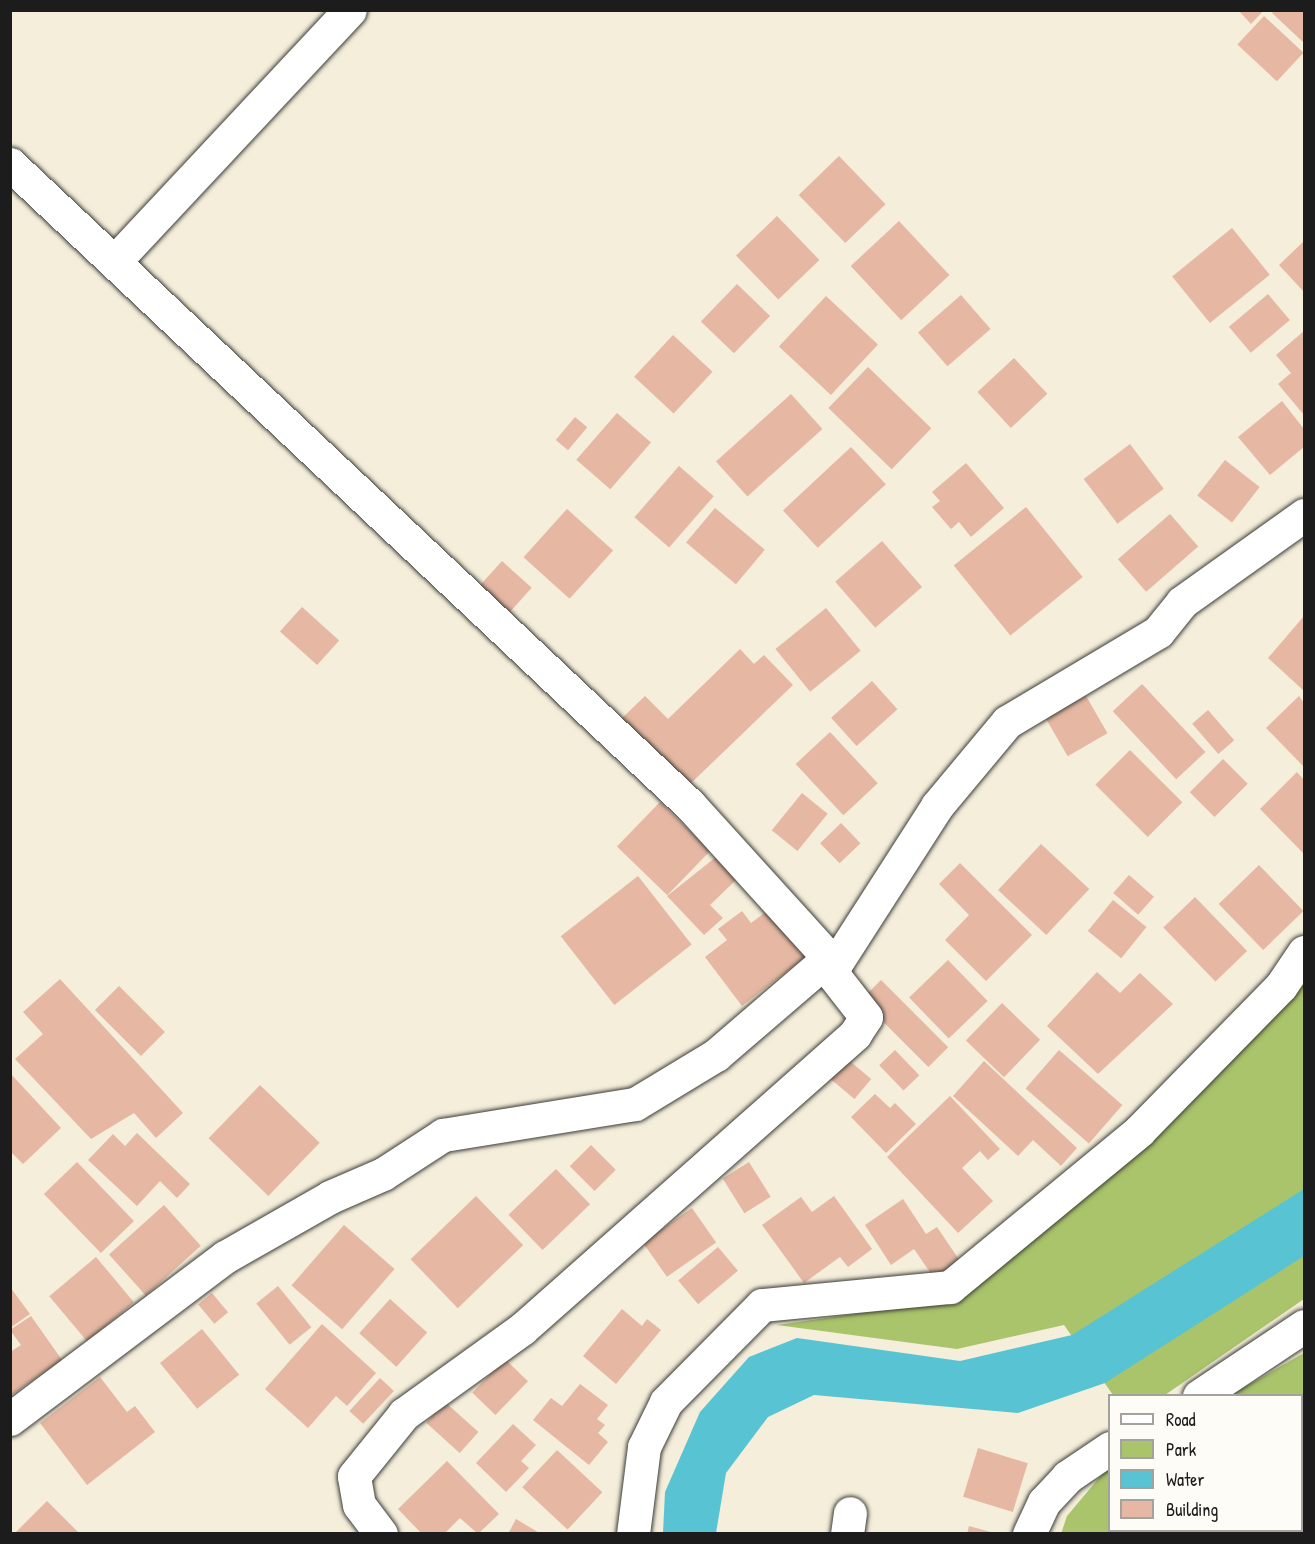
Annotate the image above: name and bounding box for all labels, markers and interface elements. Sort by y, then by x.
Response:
legend [1108,1394,1303,1532]
text: Road [1166,1407,1196,1432]
text: Park [1166,1437,1196,1462]
text: Water [1166,1467,1204,1492]
text: Building [1166,1497,1218,1522]

